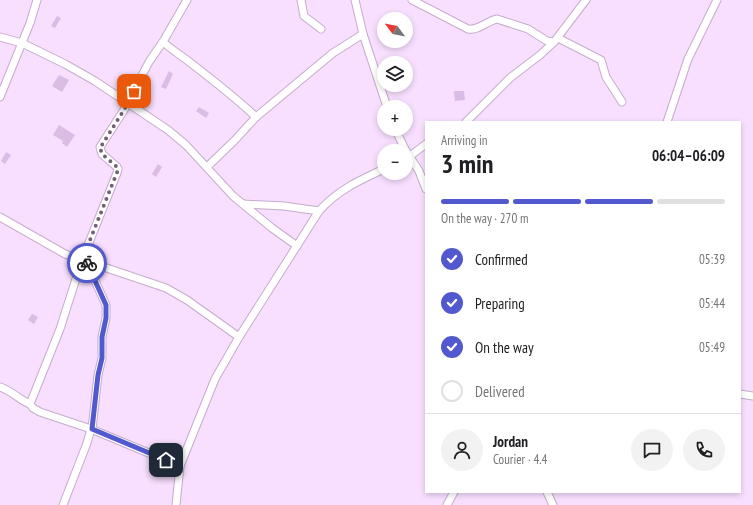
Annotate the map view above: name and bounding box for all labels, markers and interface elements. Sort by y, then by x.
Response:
north arrow [377,12,413,48]
map controls [377,12,413,180]
button: layers [377,56,413,92]
pin [117,74,151,108]
icon: bag [123,80,145,102]
button: + [377,100,413,136]
text: Arriving in [441,132,488,149]
button: − [377,144,413,180]
text: 06:04–06:09 [652,146,725,165]
text: 3 min [441,147,494,180]
text: On the way · 270 m [441,210,528,227]
courier [67,243,107,283]
icon: check [441,248,463,270]
text: Confirmed [475,250,528,269]
text: 05:39 [699,251,725,268]
icon: bike [76,252,98,274]
icon: check [441,292,463,314]
text: Preparing [475,294,525,313]
text: 05:44 [699,295,725,312]
icon: check [441,336,463,358]
text: On the way [475,338,534,357]
text: 05:49 [699,339,725,356]
text: Delivered [475,382,525,401]
button: person [441,429,483,471]
button: chat [631,429,673,471]
button: phone [683,429,725,471]
text: Jordan [493,432,528,451]
pin [149,443,183,477]
icon: home [155,449,177,471]
text: Courier · 4.4 [493,451,547,468]

